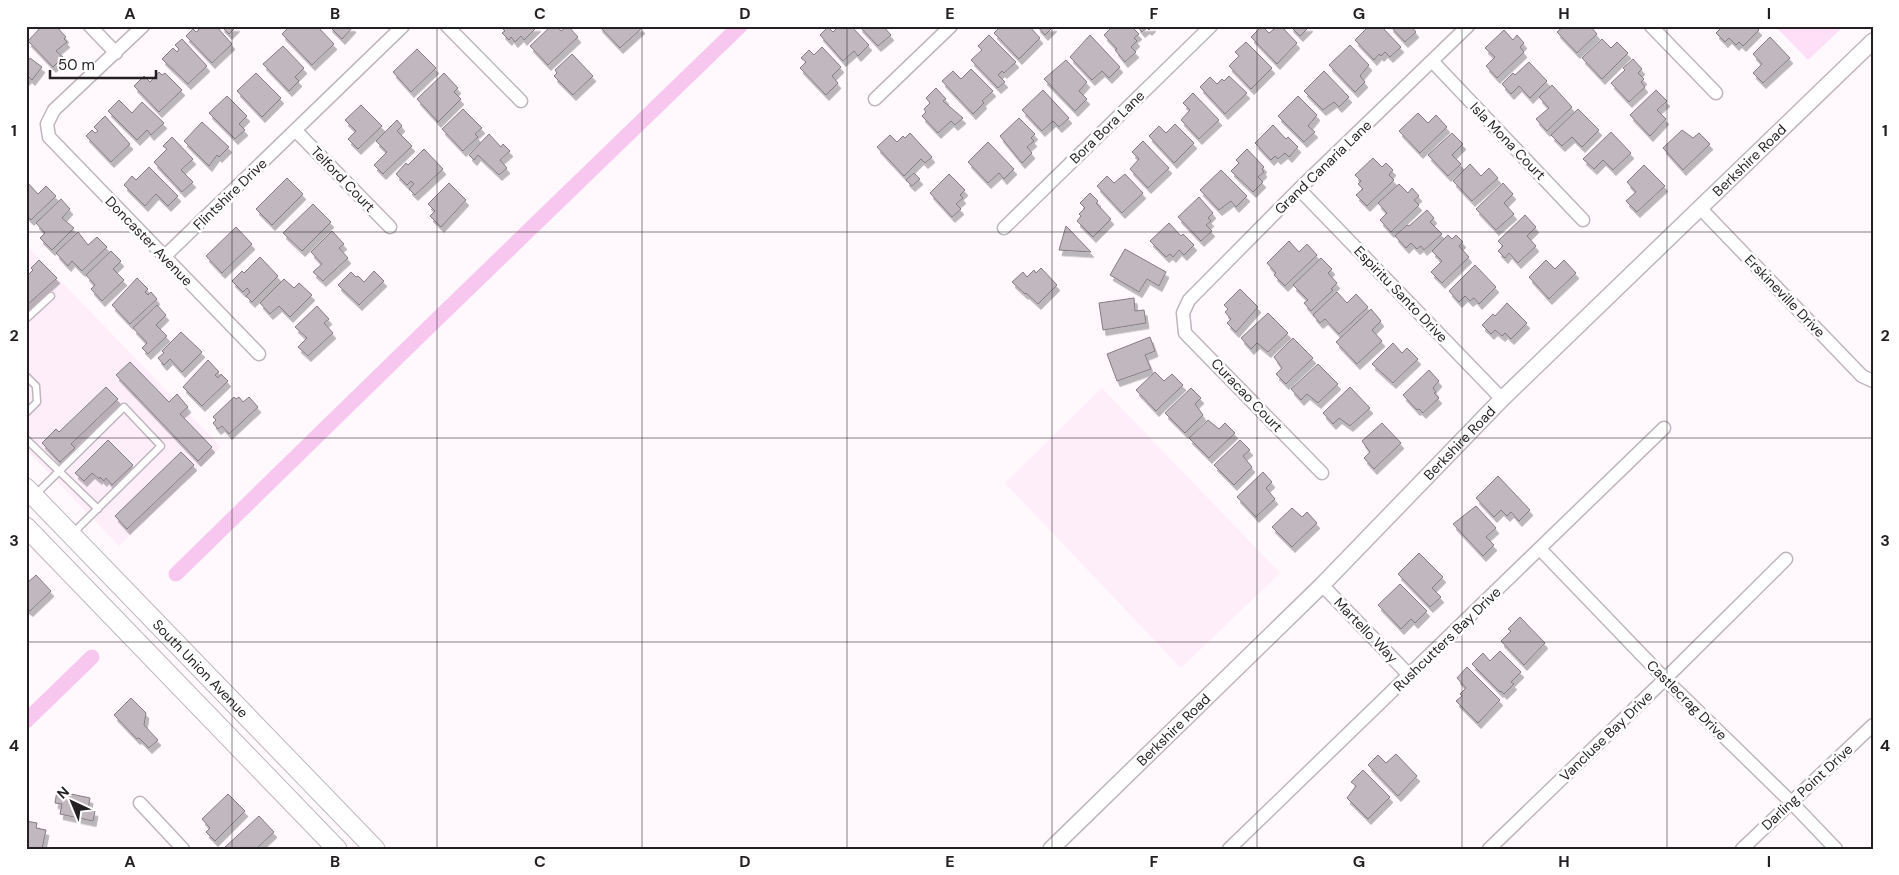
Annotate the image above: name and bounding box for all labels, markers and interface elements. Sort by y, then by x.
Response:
text: A [124,3,136,24]
text: B [330,3,340,24]
text: C [534,3,546,24]
text: D [739,3,751,24]
text: E [945,3,955,24]
text: F [1150,3,1159,24]
text: G [1353,3,1365,24]
text: H [1558,3,1570,24]
text: I [1767,3,1771,24]
scale bar [50,48,156,80]
text: 50 m [58,55,95,75]
street label: Bora Bora Lane [1066,87,1148,167]
street label: Isla Mona Court [1466,98,1550,184]
street label: Grand Canaria Lane [1271,116,1375,218]
text: 1 [11,120,17,141]
street label: Berkshire Road [1709,120,1790,200]
text: 1 [1882,120,1888,141]
street label: Telford Court [307,142,379,216]
street label: Flintshire Drive [189,154,271,234]
street label: Doncaster Avenue [102,192,196,290]
street label: Espiritu Santo Drive [1350,242,1452,346]
street label: Erskineville Drive [1741,251,1829,341]
text: 2 [9,325,19,346]
text: 2 [1880,325,1890,346]
street label: Curacao Court [1207,354,1287,436]
street label: Berkshire Road [1420,402,1499,484]
text: 3 [9,530,19,551]
text: 3 [1880,530,1890,551]
street label: Rushcutters Bay Drive [1389,583,1505,695]
street label: Martello Way [1330,593,1402,667]
street label: South Union Avenue [149,615,252,722]
street label: Castlecrag Drive [1643,656,1731,744]
street label: Vancluse Bay Drive [1556,687,1656,785]
street label: Berkshire Road [1133,690,1214,770]
text: 4 [9,735,19,756]
text: 4 [1880,735,1890,756]
street label: Darling Point Drive [1758,740,1856,834]
north arrow [48,778,98,828]
text: N [53,783,73,803]
text: A [124,851,136,872]
text: B [330,851,340,872]
text: C [534,851,546,872]
text: D [739,851,751,872]
text: E [945,851,955,872]
text: F [1150,851,1159,872]
text: G [1353,851,1365,872]
text: H [1558,851,1570,872]
text: I [1767,851,1771,872]

